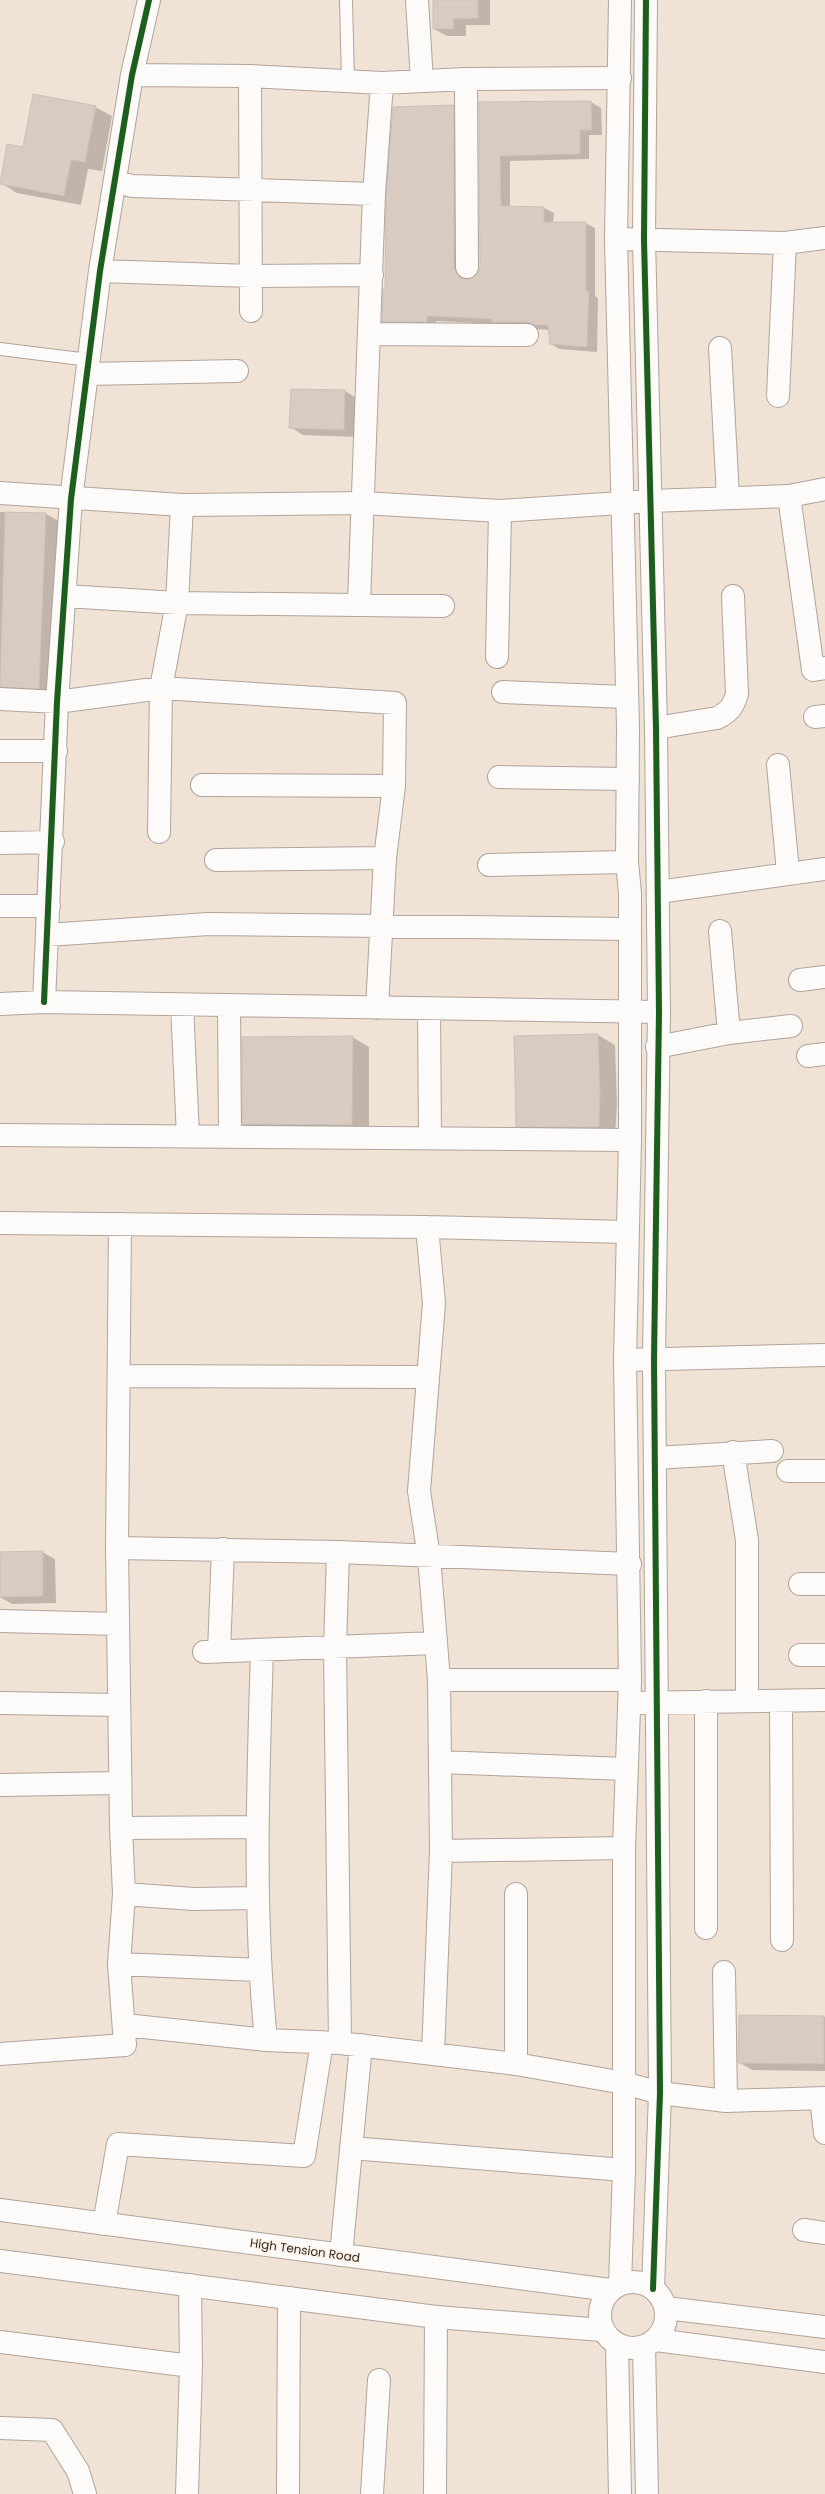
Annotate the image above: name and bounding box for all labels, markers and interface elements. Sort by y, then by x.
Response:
street label: High Tension Road [249,2234,361,2266]

